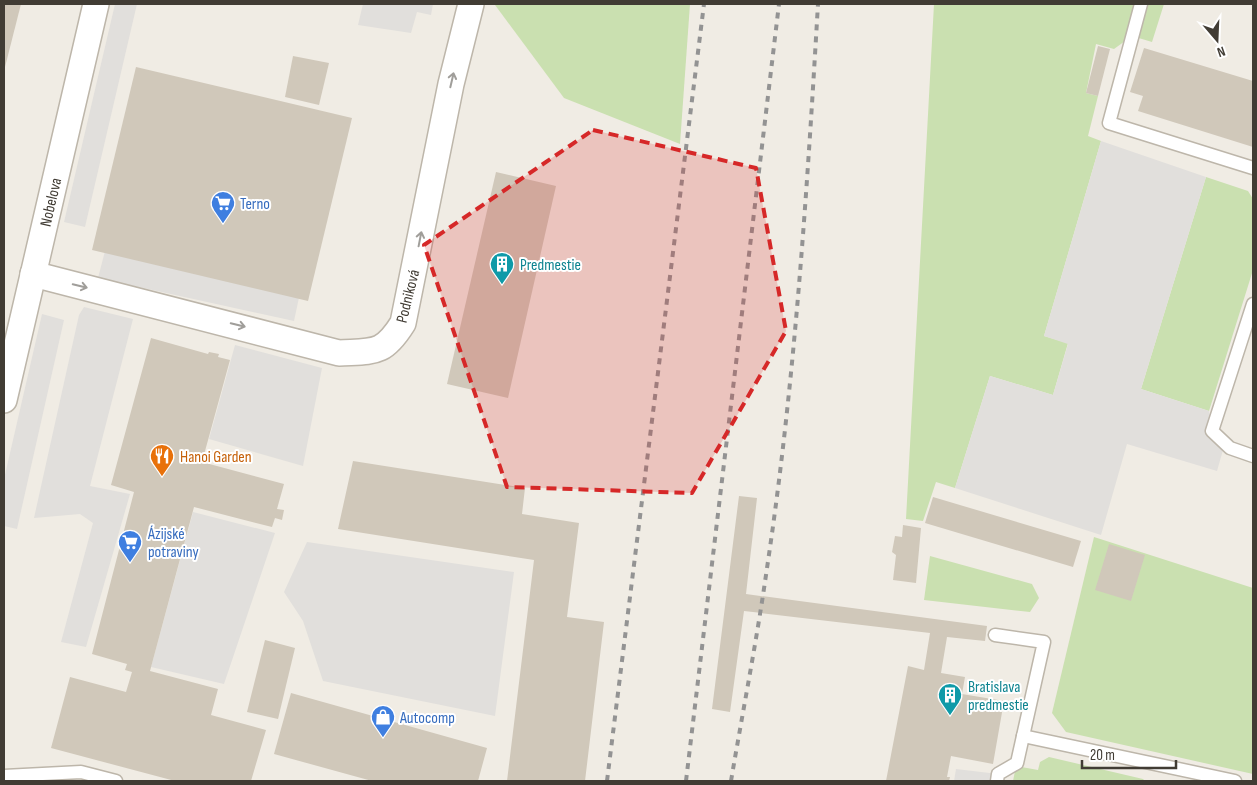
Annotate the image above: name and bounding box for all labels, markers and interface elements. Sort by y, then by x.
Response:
north arrow [1192,15,1242,65]
text: N [1215,43,1227,61]
one-way arrow [448,72,457,88]
street label: Nobelova [37,176,66,229]
supermarket icon: Terno [210,190,236,224]
place label: Terno [240,195,270,214]
one-way arrow [415,231,425,247]
building icon: Predmestie [489,251,515,285]
place label: Predmestie [520,256,581,275]
street label: Podniková [393,268,424,325]
one-way arrow [72,282,88,291]
one-way arrow [229,321,245,331]
restaurant icon: Hanoi Garden [149,443,175,477]
place label: Hanoi Garden [180,448,252,467]
place label: Ázijské potraviny [147,525,199,562]
supermarket icon: Ázijské potraviny [117,529,143,563]
place label: Bratislava predmestie [968,678,1029,715]
building icon: Bratislava predmestie [937,682,963,716]
shop icon: Autocomp [370,704,396,738]
place label: Autocomp [399,709,455,728]
scale bar [1082,738,1176,770]
text: 20 m [1090,746,1115,765]

